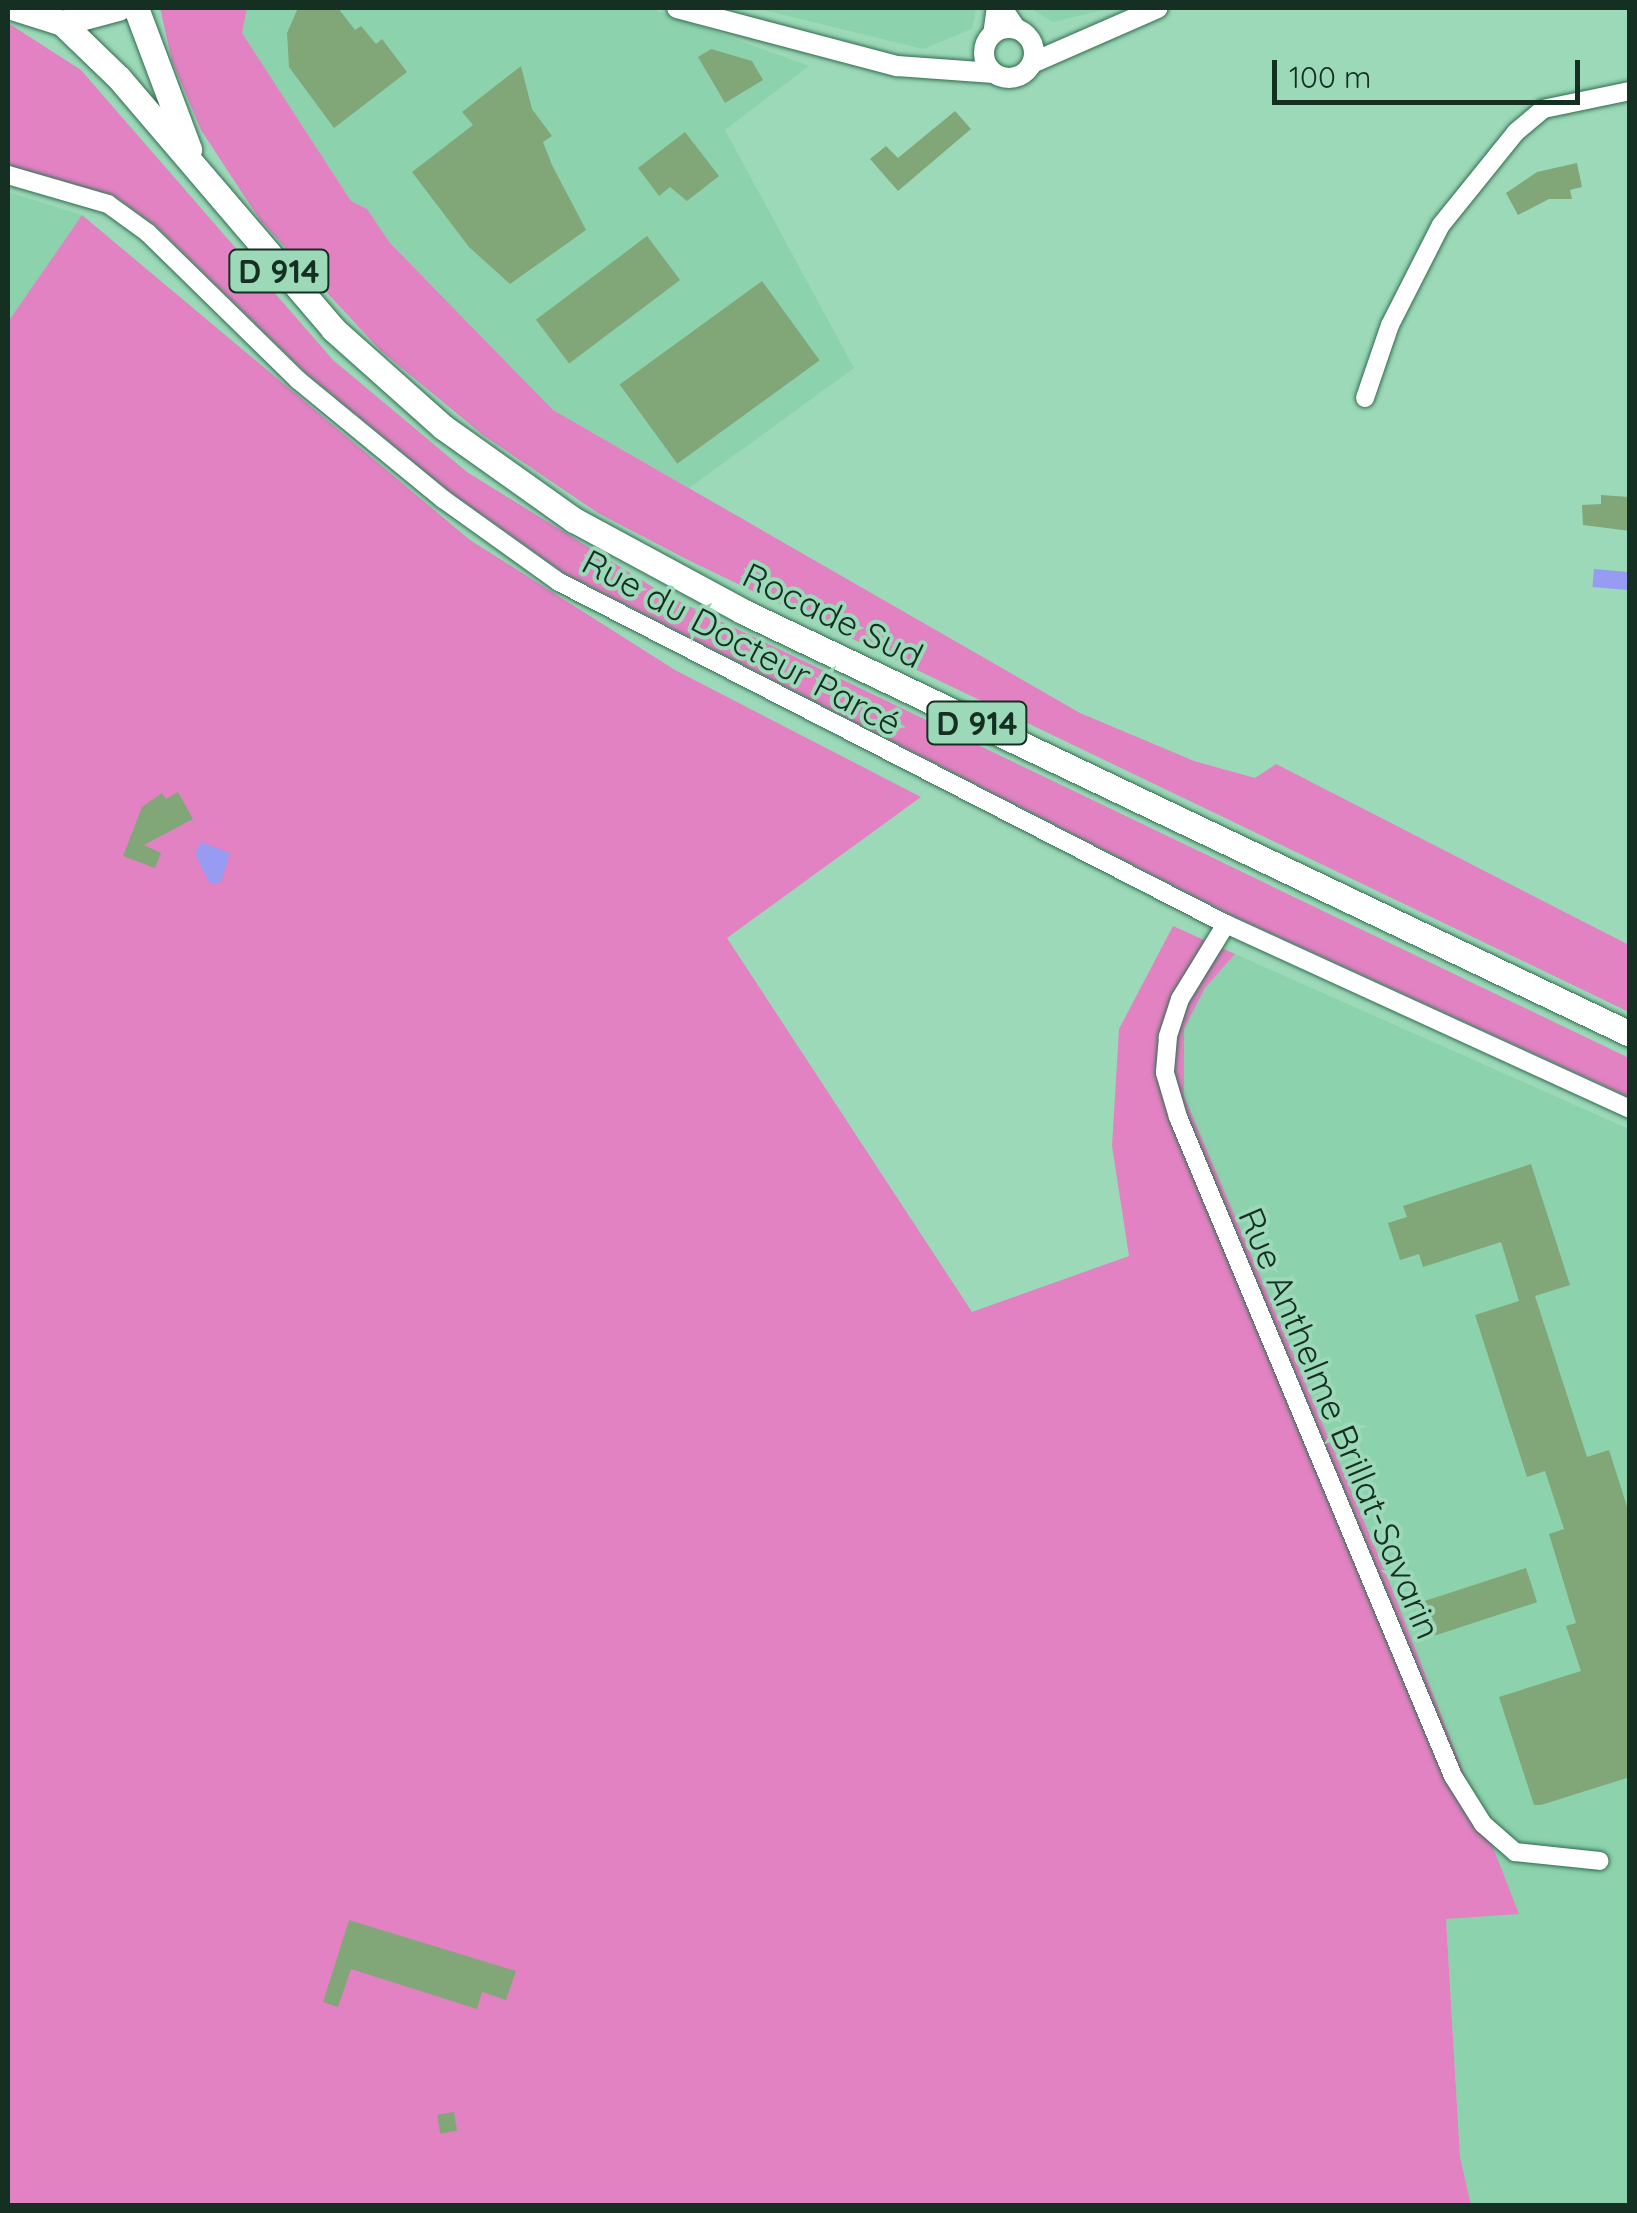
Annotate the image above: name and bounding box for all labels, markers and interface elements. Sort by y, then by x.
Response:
scale bar [1277,40,1584,102]
text: 100 m [1289,58,1371,96]
road number: D 914 [226,244,332,298]
street label: Rue du Docteur Parcé [575,540,909,744]
street label: Rocade Sud [736,553,930,677]
road number: D 914 [924,696,1030,750]
street label: Rue Anthelme Brillat-Savarin [1230,1201,1450,1645]

